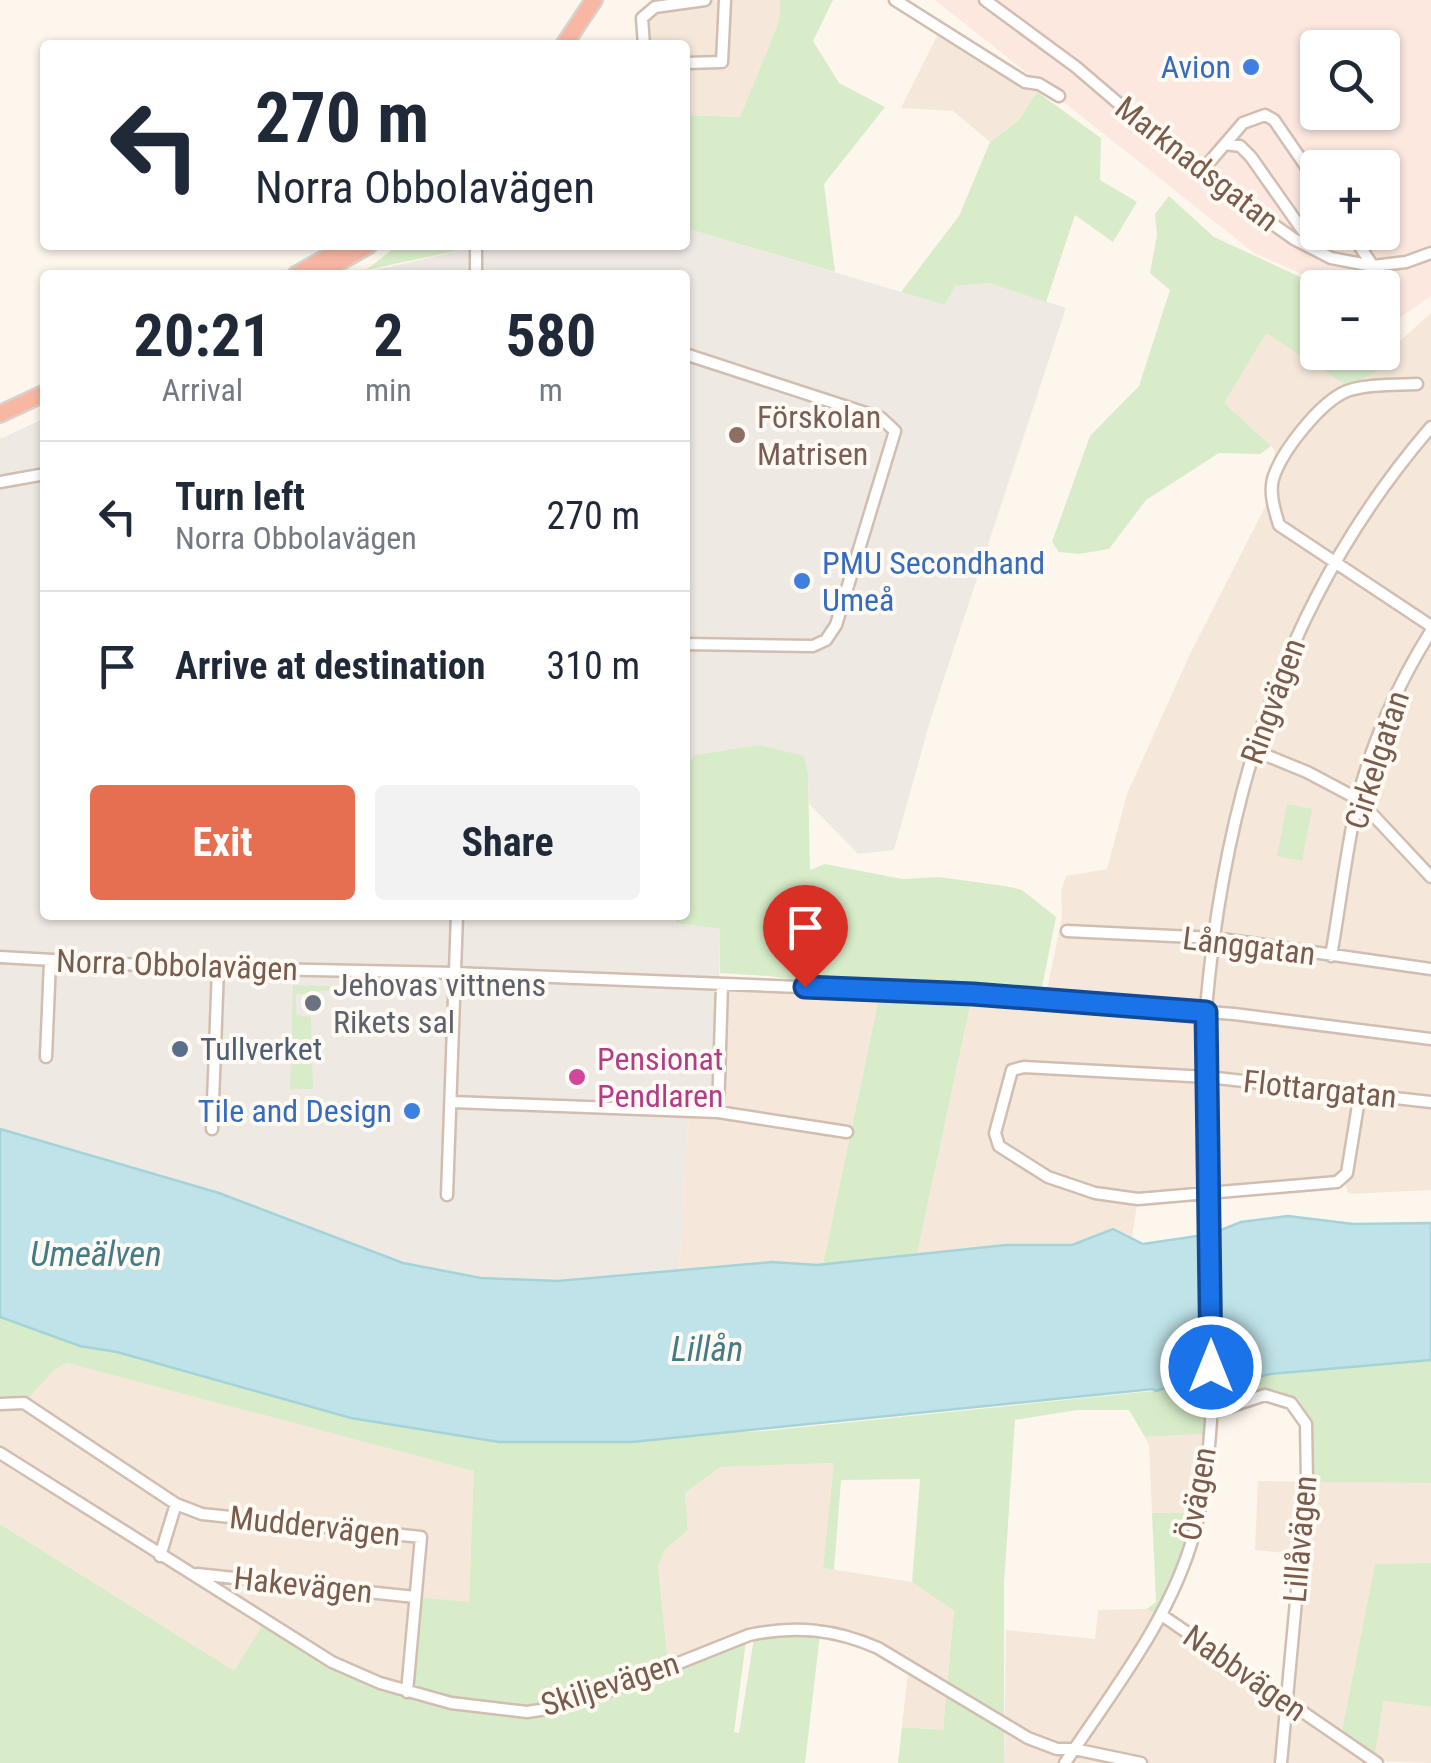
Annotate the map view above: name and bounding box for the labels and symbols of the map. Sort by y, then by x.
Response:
place label: Avion [1161,48,1231,86]
marker: Avion [1240,56,1262,78]
street label: Marknadsgatan [1108,89,1286,239]
place label: Förskolan Matrisen [757,398,881,473]
marker: Förskolan Matrisen [726,424,748,446]
place label: PMU Secondhand Umeå [822,544,1045,619]
marker: PMU Secondhand Umeå [791,570,813,592]
street label: Ringvägen [1233,633,1313,769]
street label: Cirkelgatan [1337,686,1417,834]
pin [763,885,848,988]
street label: Långgatan [1181,919,1317,973]
street label: Norra Obbolavägen [56,942,298,988]
place label: Jehovas vittnens Rikets sal [333,966,546,1041]
marker: Jehovas vittnens Rikets sal [302,992,324,1014]
place label: Tullverket [200,1030,322,1068]
marker: Tullverket [169,1038,191,1060]
place label: Pensionat Pendlaren [597,1040,724,1115]
street label: Flottargatan [1241,1062,1399,1116]
marker: Pensionat Pendlaren [566,1066,588,1088]
place label: Tile and Design [198,1092,392,1130]
marker: Tile and Design [401,1100,423,1122]
water label: Umeälven [30,1234,162,1275]
position arrow [1159,1315,1263,1419]
water label: Lillån [671,1329,743,1370]
street label: Övägen [1170,1444,1224,1544]
street label: Lillåvägen [1276,1474,1324,1604]
street label: Muddervägen [228,1498,402,1554]
street label: Hakevägen [232,1559,374,1611]
street label: Nabbvägen [1176,1617,1314,1729]
street label: Skiljevägen [536,1644,684,1724]

